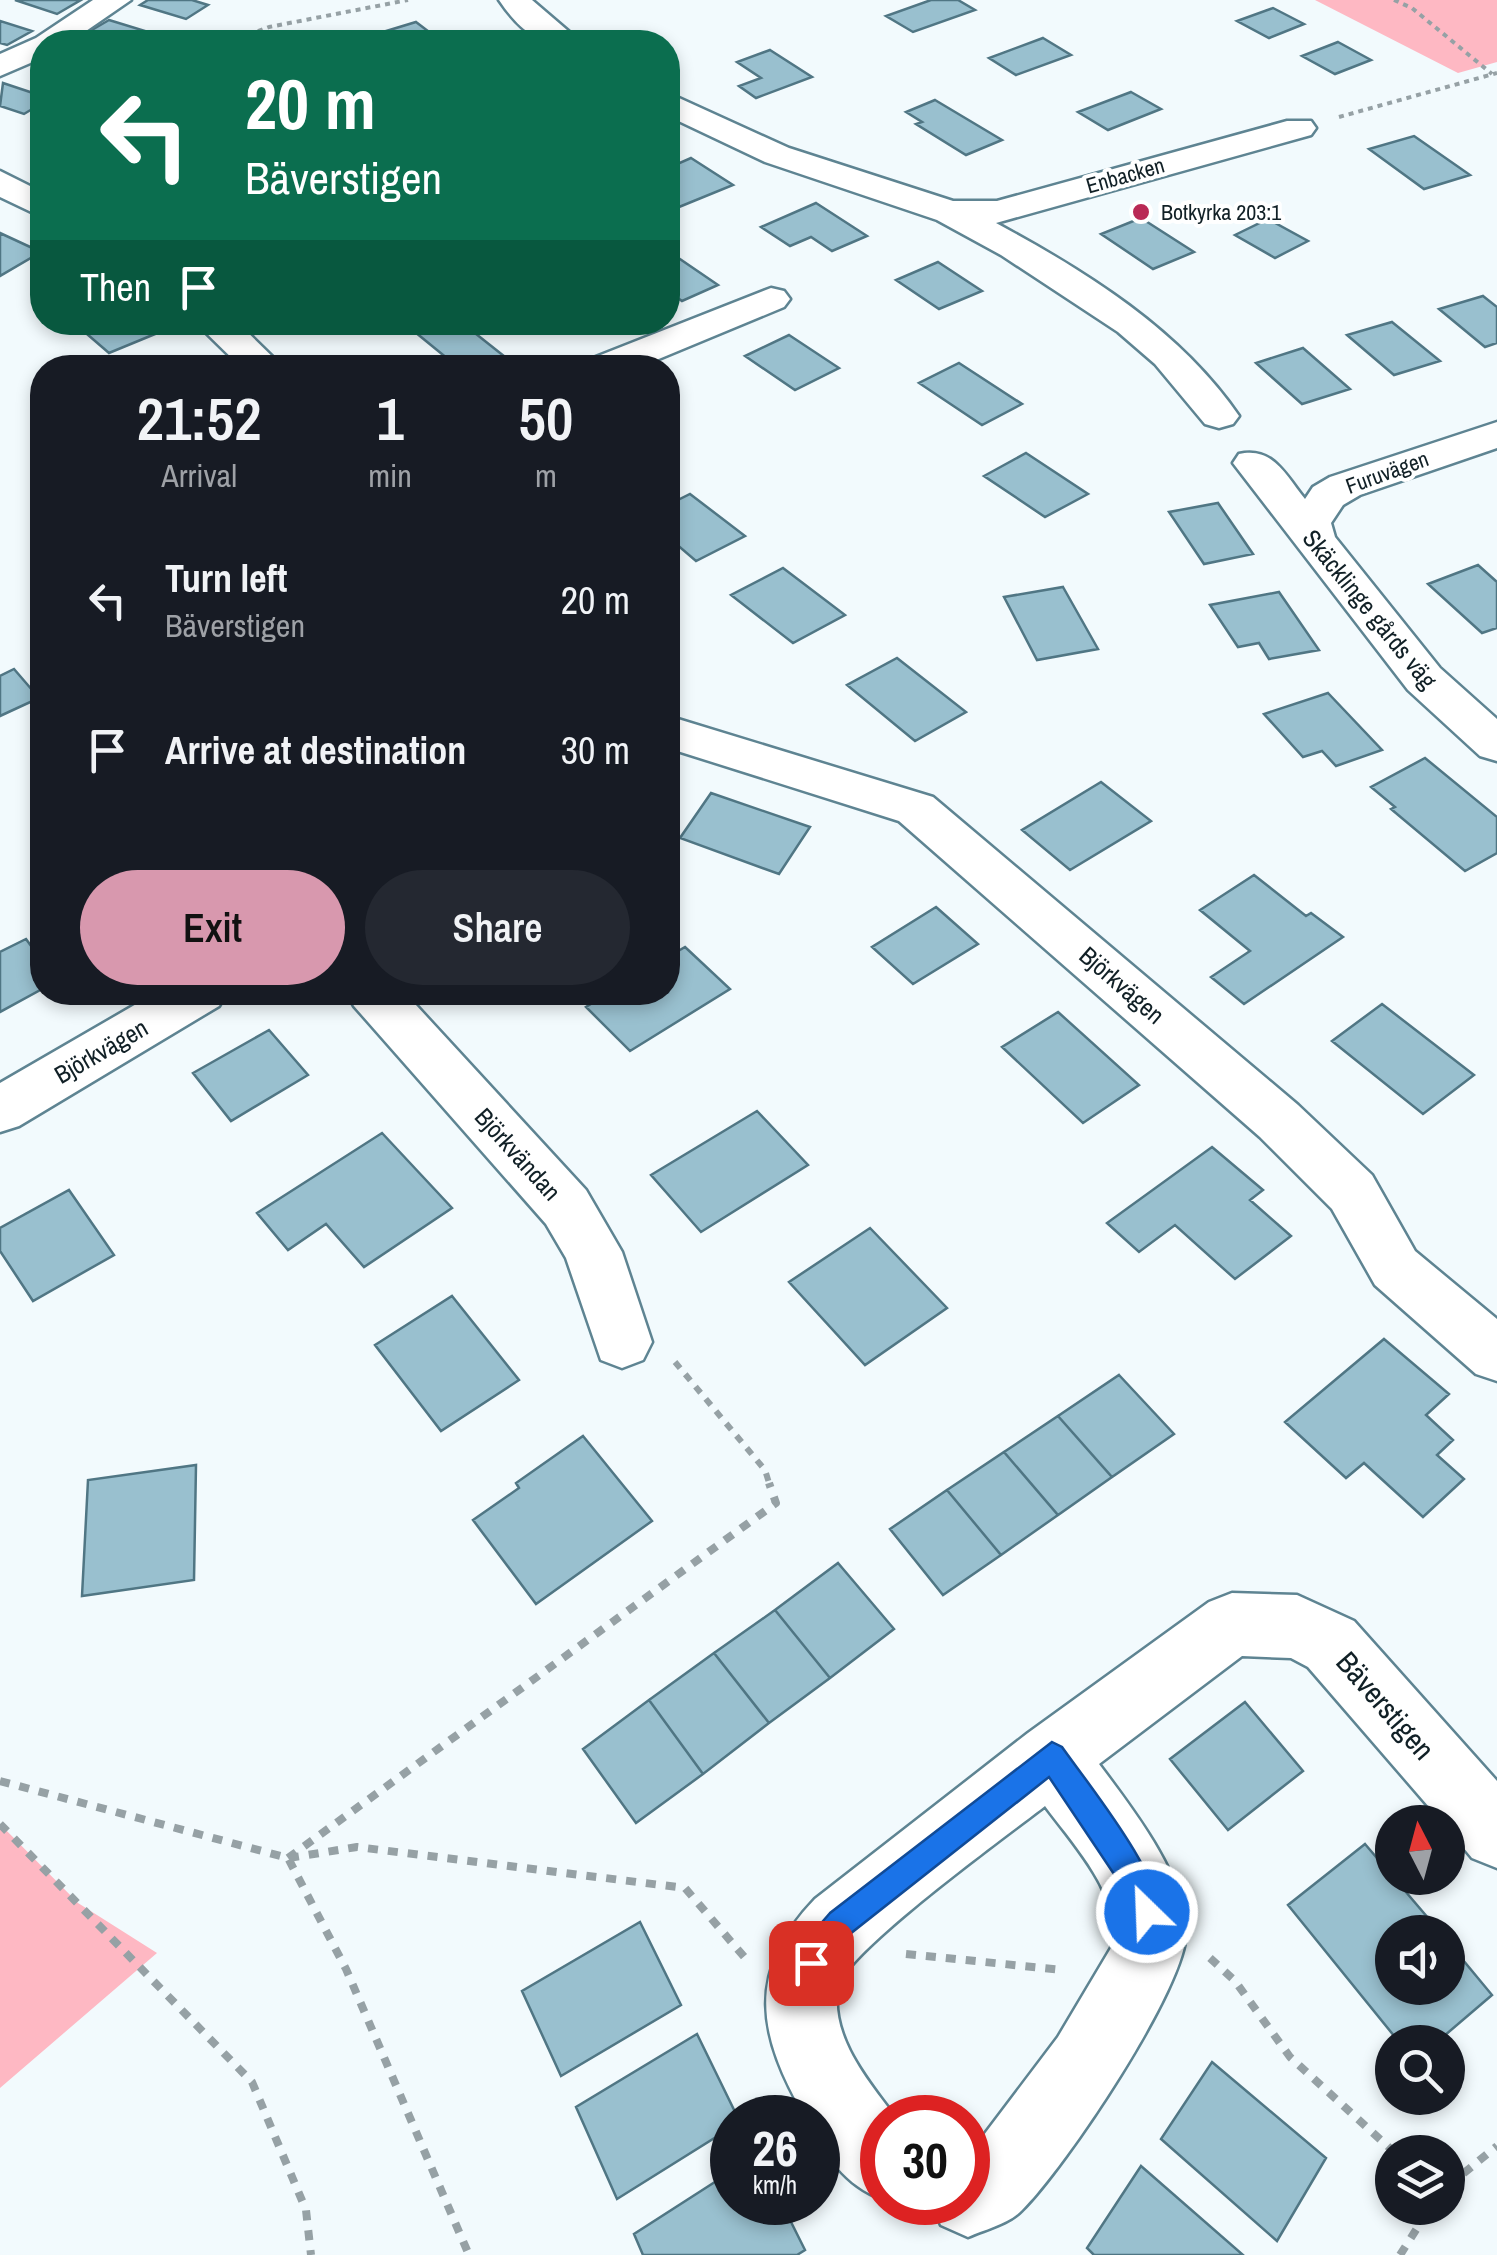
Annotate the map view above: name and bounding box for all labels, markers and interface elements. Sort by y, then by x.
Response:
text: 20 m [245,57,376,151]
icon: left [80,70,210,200]
text: Bäverstigen [245,147,442,208]
street label: Enbacken [1082,150,1168,200]
place label: Botkyrka 203:1 [1161,197,1281,227]
marker: Botkyrka 203:1 [1130,201,1152,223]
icon: arrive [171,260,226,315]
text: Then [80,262,151,313]
text: 21:52 [137,378,262,459]
text: 1 [376,378,404,459]
text: 50 [519,378,573,459]
street label: Furuvägen [1341,443,1433,501]
text: Arrival [161,454,237,497]
text: min [368,454,412,497]
text: m [535,454,557,497]
street label: Skäcklinge gårds väg [1295,522,1445,696]
text: Turn left [165,553,287,604]
icon: left [80,573,135,628]
text: 20 m [561,575,630,626]
text: Bäverstigen [165,604,305,647]
icon: arrive [80,723,135,778]
text: Arrive at destination [165,725,466,776]
text: 30 m [561,725,630,776]
button: Exit [80,870,345,985]
button: Share [365,870,630,985]
street label: Björkvägen [1072,939,1172,1031]
street label: Björkvägen [48,1011,154,1091]
street label: Björkvändan [467,1100,569,1208]
street label: Bäverstigen [1328,1643,1444,1768]
north arrow [1375,1805,1465,1895]
map controls [1375,1805,1465,2225]
position arrow [1095,1860,1199,1964]
button: sound [1375,1915,1465,2005]
pin [769,1921,854,2006]
icon: arrive [784,1936,839,1991]
button: search [1375,2025,1465,2115]
speed limit sign: 30 [860,2095,990,2225]
text: 26 [752,2114,798,2182]
button: layers [1375,2135,1465,2225]
text: km/h [753,2168,797,2202]

